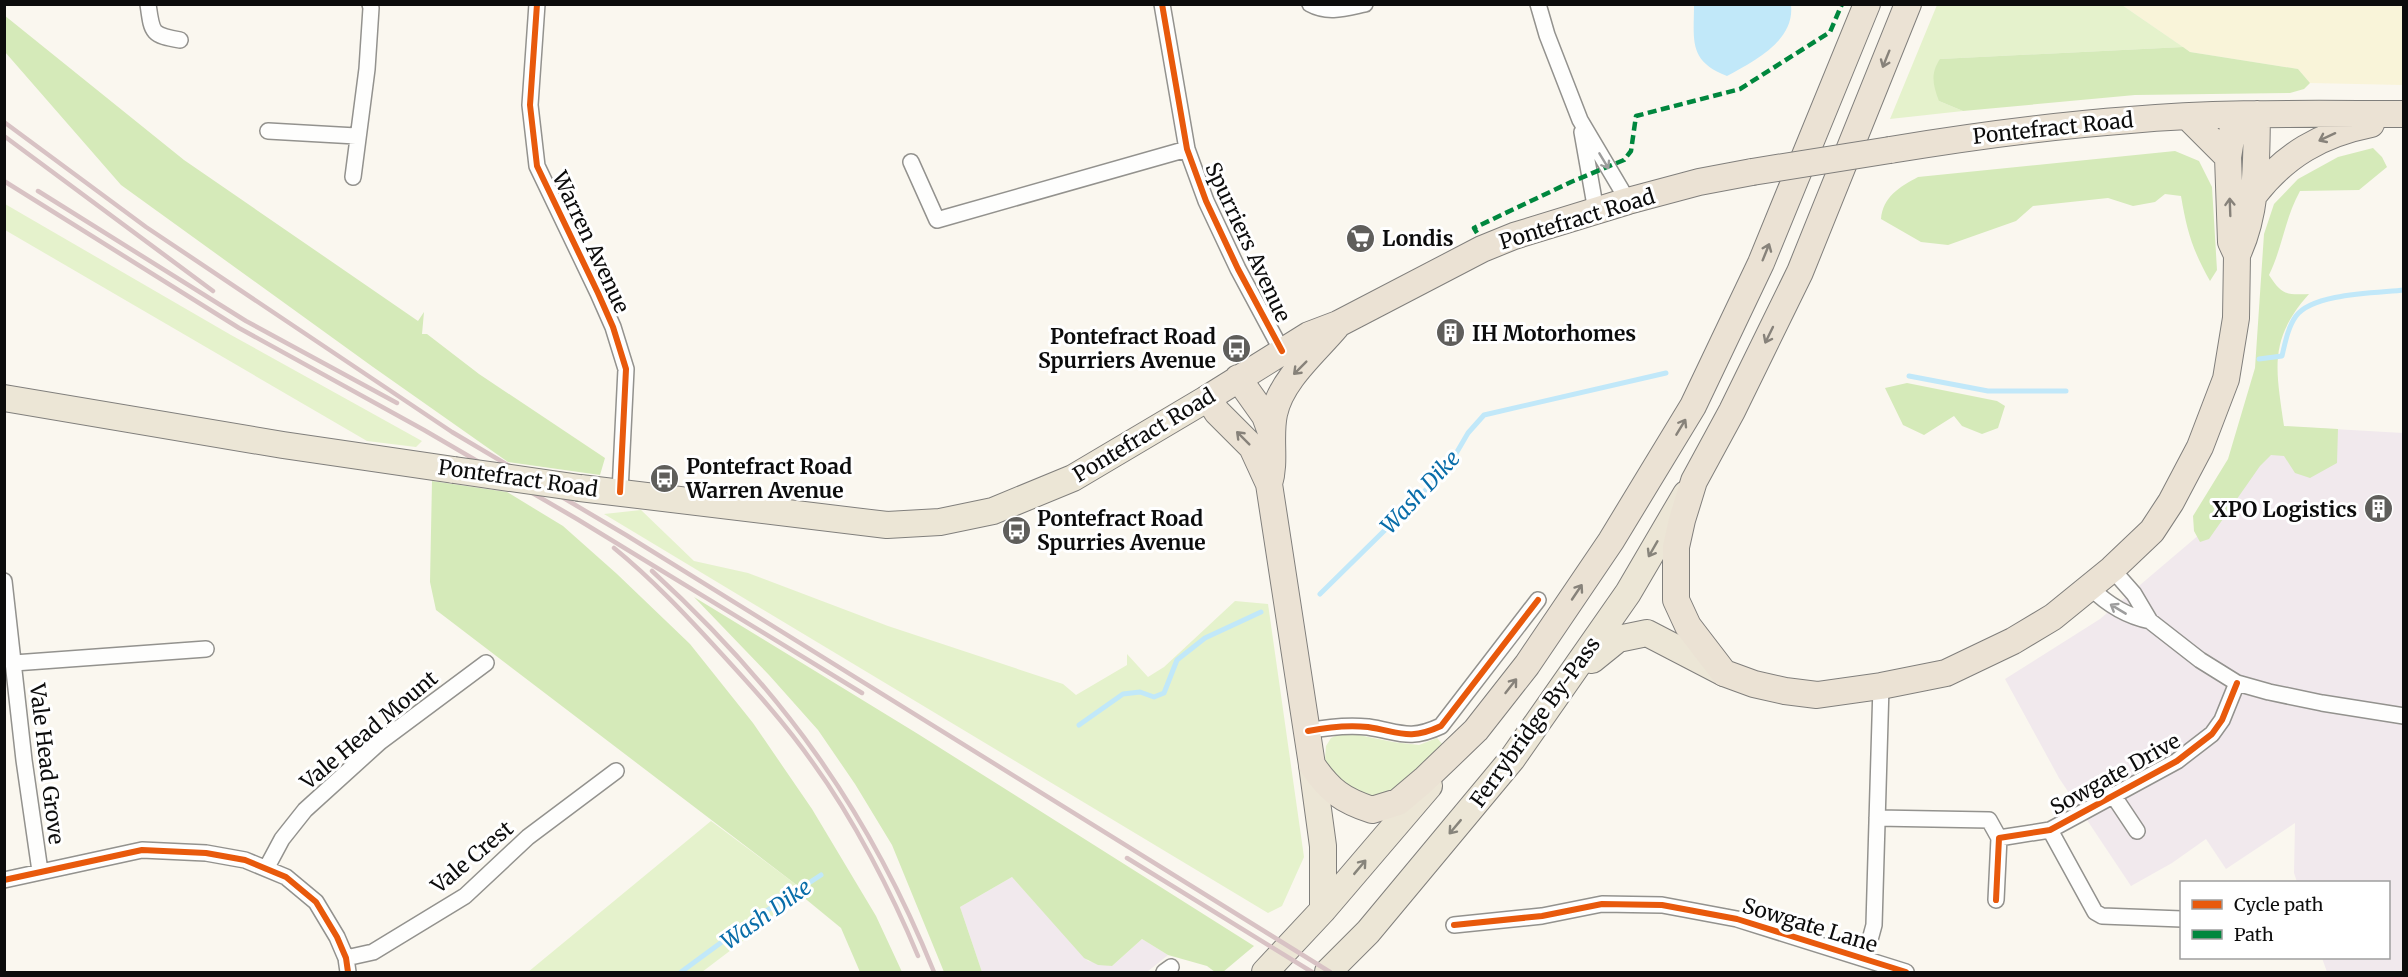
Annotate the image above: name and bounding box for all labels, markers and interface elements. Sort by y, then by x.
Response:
one-way arrow [1880,49,1891,67]
street label: Pontefract Road [1971,106,2135,150]
one-way arrow [2318,131,2336,143]
one-way arrow [1599,152,1611,169]
street label: Spurriers Avenue [1199,158,1297,326]
street label: Warren Avenue [546,166,636,317]
street label: Pontefract Road [1496,182,1658,255]
one-way arrow [2224,197,2235,217]
supermarket icon: Londis [1345,222,1377,254]
place label: Londis [1382,225,1454,252]
one-way arrow [1761,243,1772,261]
building icon: IH Motorhomes [1435,317,1467,349]
place label: IH Motorhomes [1472,320,1636,347]
place label: Pontefract Road Spurriers Avenue [1038,323,1216,374]
one-way arrow [1763,325,1775,343]
bus stop icon: Pontefract Road Spurriers Avenue [1221,332,1253,364]
one-way arrow [1292,361,1307,375]
street label: Pontefract Road [1068,382,1220,488]
one-way arrow [1675,419,1687,436]
one-way arrow [1236,430,1251,445]
water label: Wash Dike [1374,444,1466,540]
street label: Pontefract Road [436,453,600,503]
place label: Pontefract Road Warren Avenue [685,453,852,504]
bus stop icon: Pontefract Road Warren Avenue [649,462,681,494]
building icon: XPO Logistics [2362,493,2394,525]
place label: XPO Logistics [2212,496,2357,523]
place label: Pontefract Road Spurries Avenue [1037,505,1206,556]
bus stop icon: Pontefract Road Spurries Avenue [1000,514,1032,546]
one-way arrow [1647,540,1659,557]
one-way arrow [1571,584,1583,601]
one-way arrow [2110,603,2127,615]
street label: Ferrybridge By-Pass [1464,631,1606,813]
street label: Vale Head Mount [294,665,443,796]
one-way arrow [1504,678,1517,694]
street label: Vale Head Grove [24,681,70,846]
street label: Sowgate Drive [2045,727,2185,821]
street label: Vale Crest [425,815,519,900]
one-way arrow [1448,819,1462,834]
one-way arrow [1353,860,1367,875]
water label: Wash Dike [715,873,817,955]
legend [2180,881,2390,959]
street label: Sowgate Lane [1739,892,1881,958]
text: Cycle path [2234,893,2324,916]
text: Path [2234,923,2274,946]

